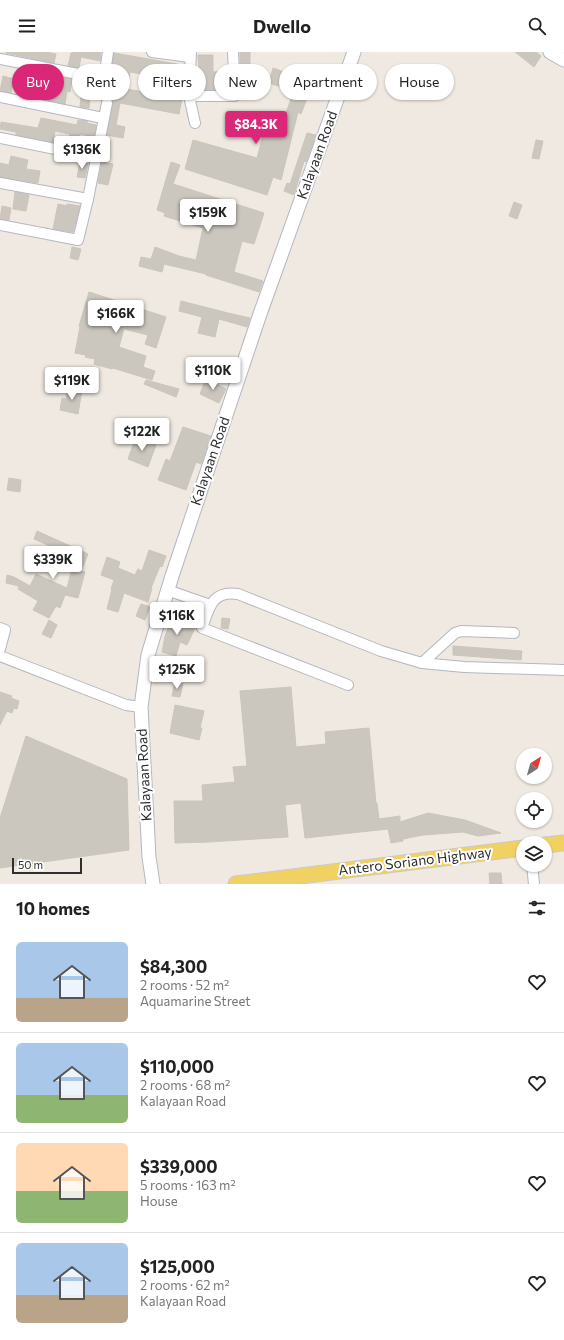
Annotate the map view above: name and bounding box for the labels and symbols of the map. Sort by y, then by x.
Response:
street label: Kalayaan Road [293,108,340,201]
pin: $84.3K [223,111,289,145]
pin: $136K [54,136,110,170]
pin: $159K [180,199,236,233]
pin: $166K [88,300,144,334]
pin: $110K [185,357,241,391]
pin: $119K [44,367,100,401]
street label: Kalayaan Road [186,414,233,507]
pin: $122K [114,418,170,452]
pin: $339K [25,546,81,580]
pin: $116K [149,602,205,636]
pin: $125K [149,656,205,690]
street label: Kalayaan Road [133,728,154,822]
north arrow [516,748,552,784]
street label: Antero Soriano Highway [337,843,493,878]
scale bar [12,856,82,875]

